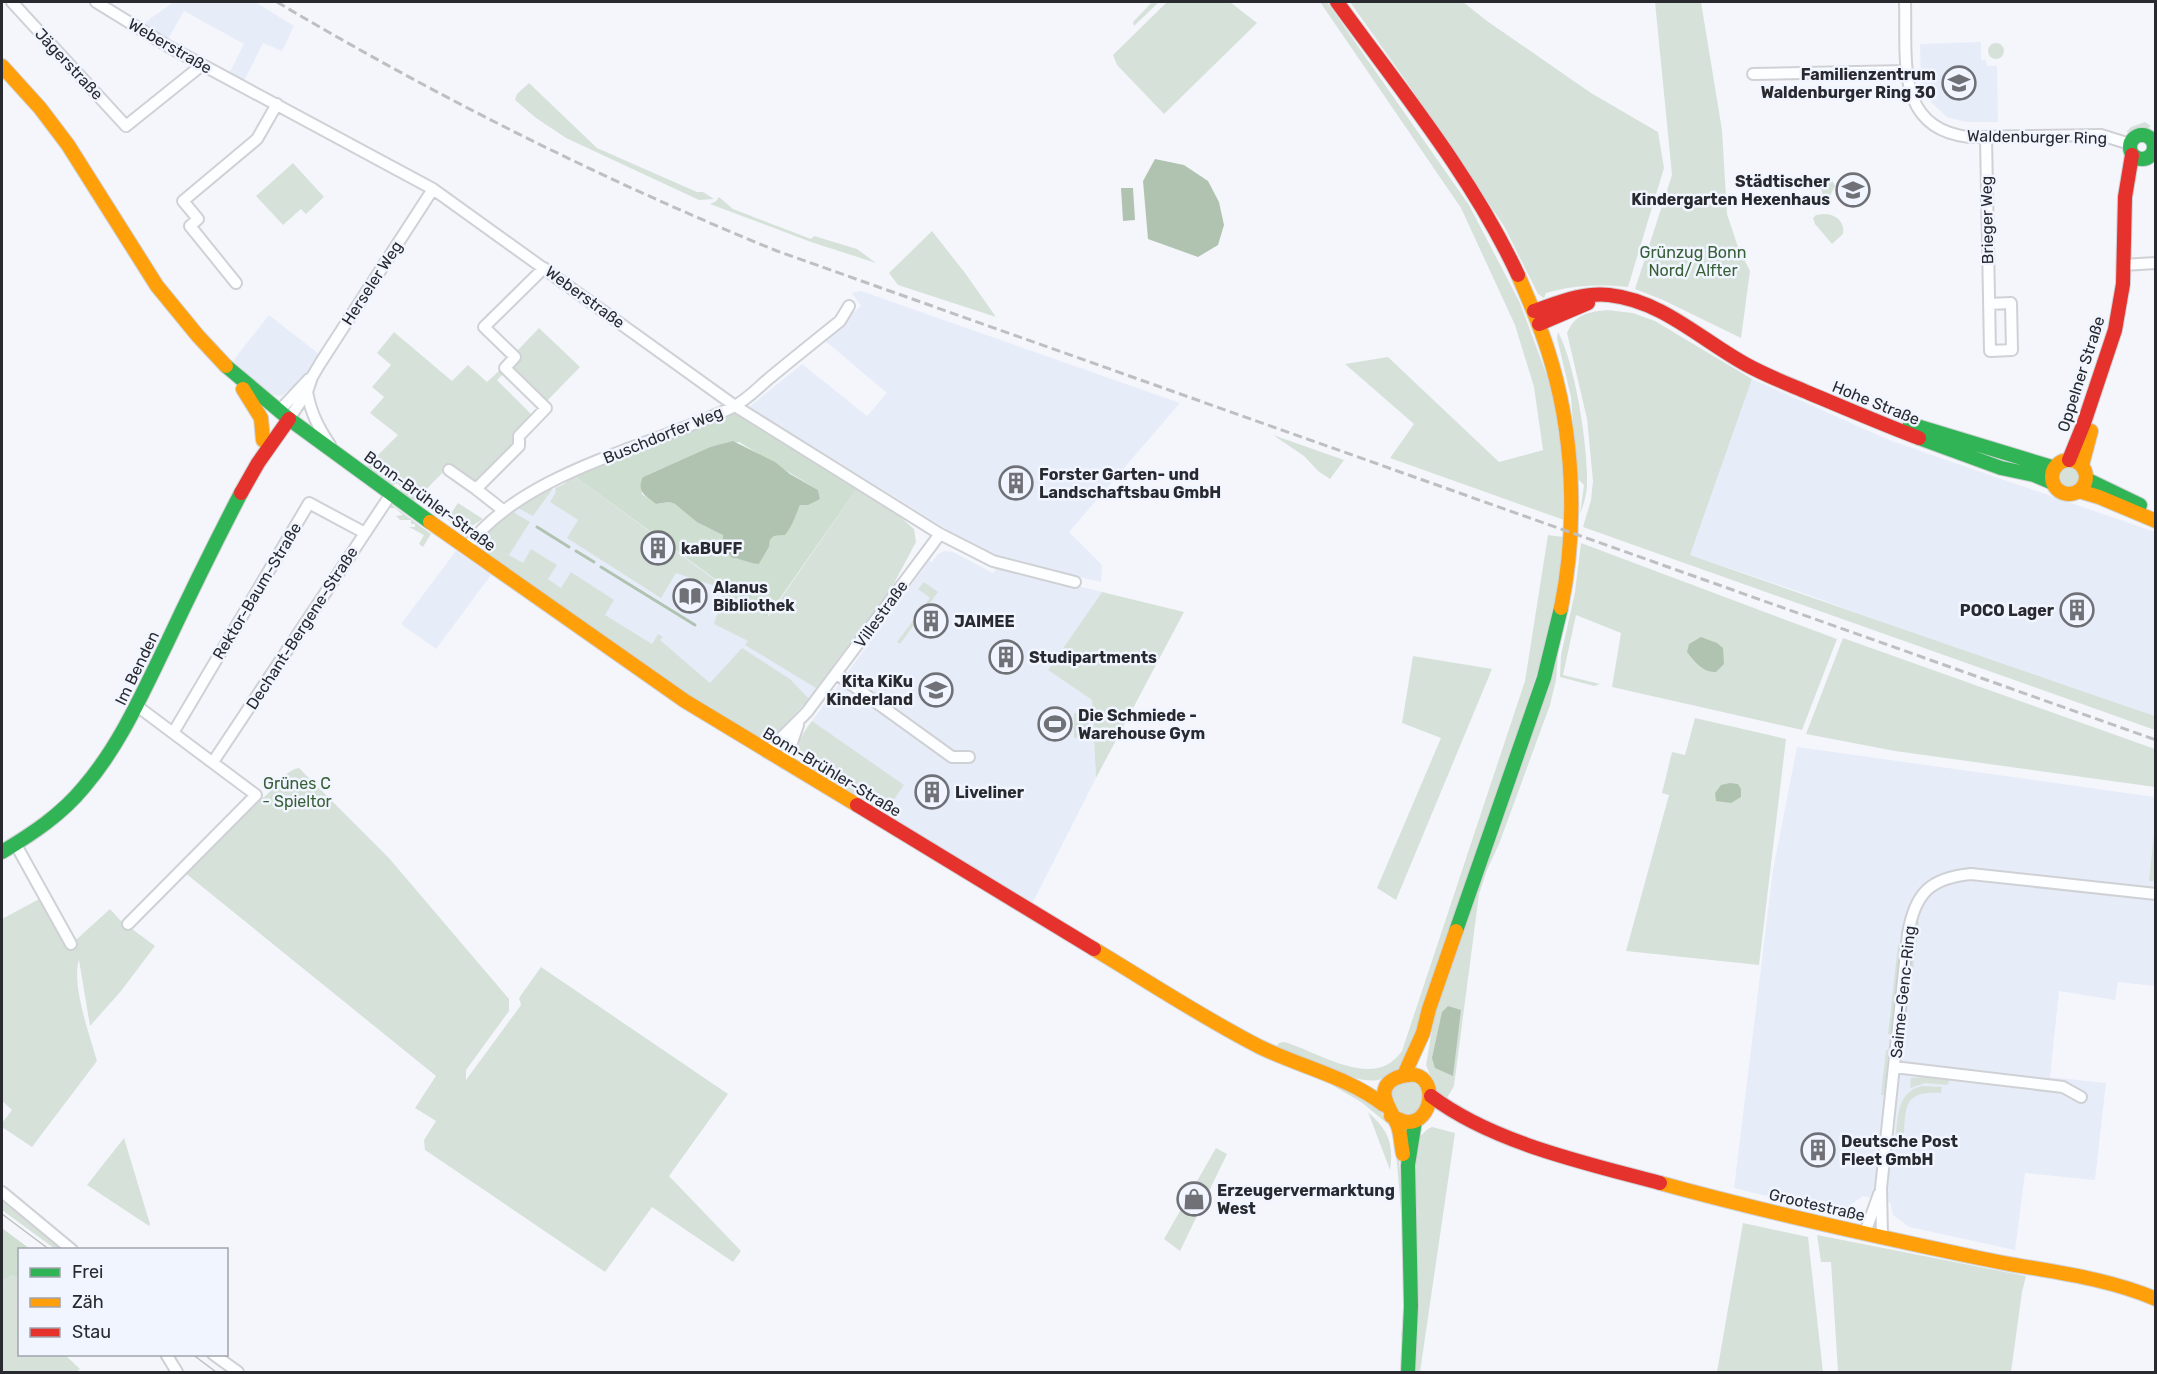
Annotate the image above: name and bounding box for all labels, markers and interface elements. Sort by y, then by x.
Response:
street label: Weberstraße [125,14,215,78]
street label: Jägerstraße [31,24,107,104]
place label: Familienzentrum Waldenburger Ring 30 [1761,65,1936,102]
school or university icon: Familienzentrum Waldenburger Ring 30 [1941,65,1977,101]
street label: Waldenburger Ring [1967,126,2107,148]
place label: Städtischer Kindergarten Hexenhaus [1631,172,1831,209]
school or university icon: Städtischer Kindergarten Hexenhaus [1835,172,1871,208]
street label: Brieger Weg [1977,176,1997,264]
street label: Herseler Weg [338,237,406,329]
park label: Grünzug Bonn Nord/ Alfter [1640,243,1746,280]
street label: Weberstraße [542,262,628,332]
street label: Oppelner Straße [2053,314,2109,434]
street label: Hohe Straße [1830,377,1923,429]
street label: Buschdorfer Weg [600,402,726,468]
street label: Bonn-Brühler-Straße [360,447,500,555]
building icon: Forster Garten- und Landschaftsbau GmbH [998,465,1034,501]
place label: Forster Garten- und Landschaftsbau GmbH [1039,465,1221,502]
street label: Rektor-Baum-Straße [209,519,305,663]
building icon: kaBUFF [640,530,676,566]
place label: kaBUFF [681,539,742,558]
street label: Dechant-Bergene-Straße [242,543,362,713]
street label: Villestraße [850,577,912,651]
library icon: Alanus Bibliothek [672,578,708,614]
place label: Alanus Bibliothek [713,578,795,615]
building icon: POCO Lager [2059,592,2095,628]
place label: POCO Lager [1960,601,2055,620]
building icon: JAIMEE [913,603,949,639]
place label: JAIMEE [954,612,1015,631]
street label: Im Benden [111,628,163,708]
building icon: Studipartments [988,639,1024,675]
place label: Studipartments [1029,648,1157,667]
place label: Kita KiKu Kinderland [826,672,913,709]
school or university icon: Kita KiKu Kinderland [918,672,954,708]
sports icon: Die Schmiede - Warehouse Gym [1037,706,1073,742]
place label: Die Schmiede - Warehouse Gym [1078,706,1205,743]
street label: Bonn-Brühler-Straße [759,723,905,821]
park label: Grünes C - Spieltor [262,774,332,811]
building icon: Liveliner [914,774,950,810]
place label: Liveliner [955,783,1025,802]
street label: Saime-Genc-Ring [1887,925,1919,1059]
building icon: Deutsche Post Fleet GmbH [1800,1132,1836,1168]
place label: Deutsche Post Fleet GmbH [1841,1132,1959,1169]
shop icon: Erzeugervermarktung West [1176,1181,1212,1217]
place label: Erzeugervermarktung West [1217,1181,1395,1218]
street label: Grootestraße [1767,1185,1867,1225]
legend [18,1248,228,1356]
text: Frei [72,1261,103,1283]
text: Zäh [72,1291,104,1313]
text: Stau [72,1321,111,1343]

